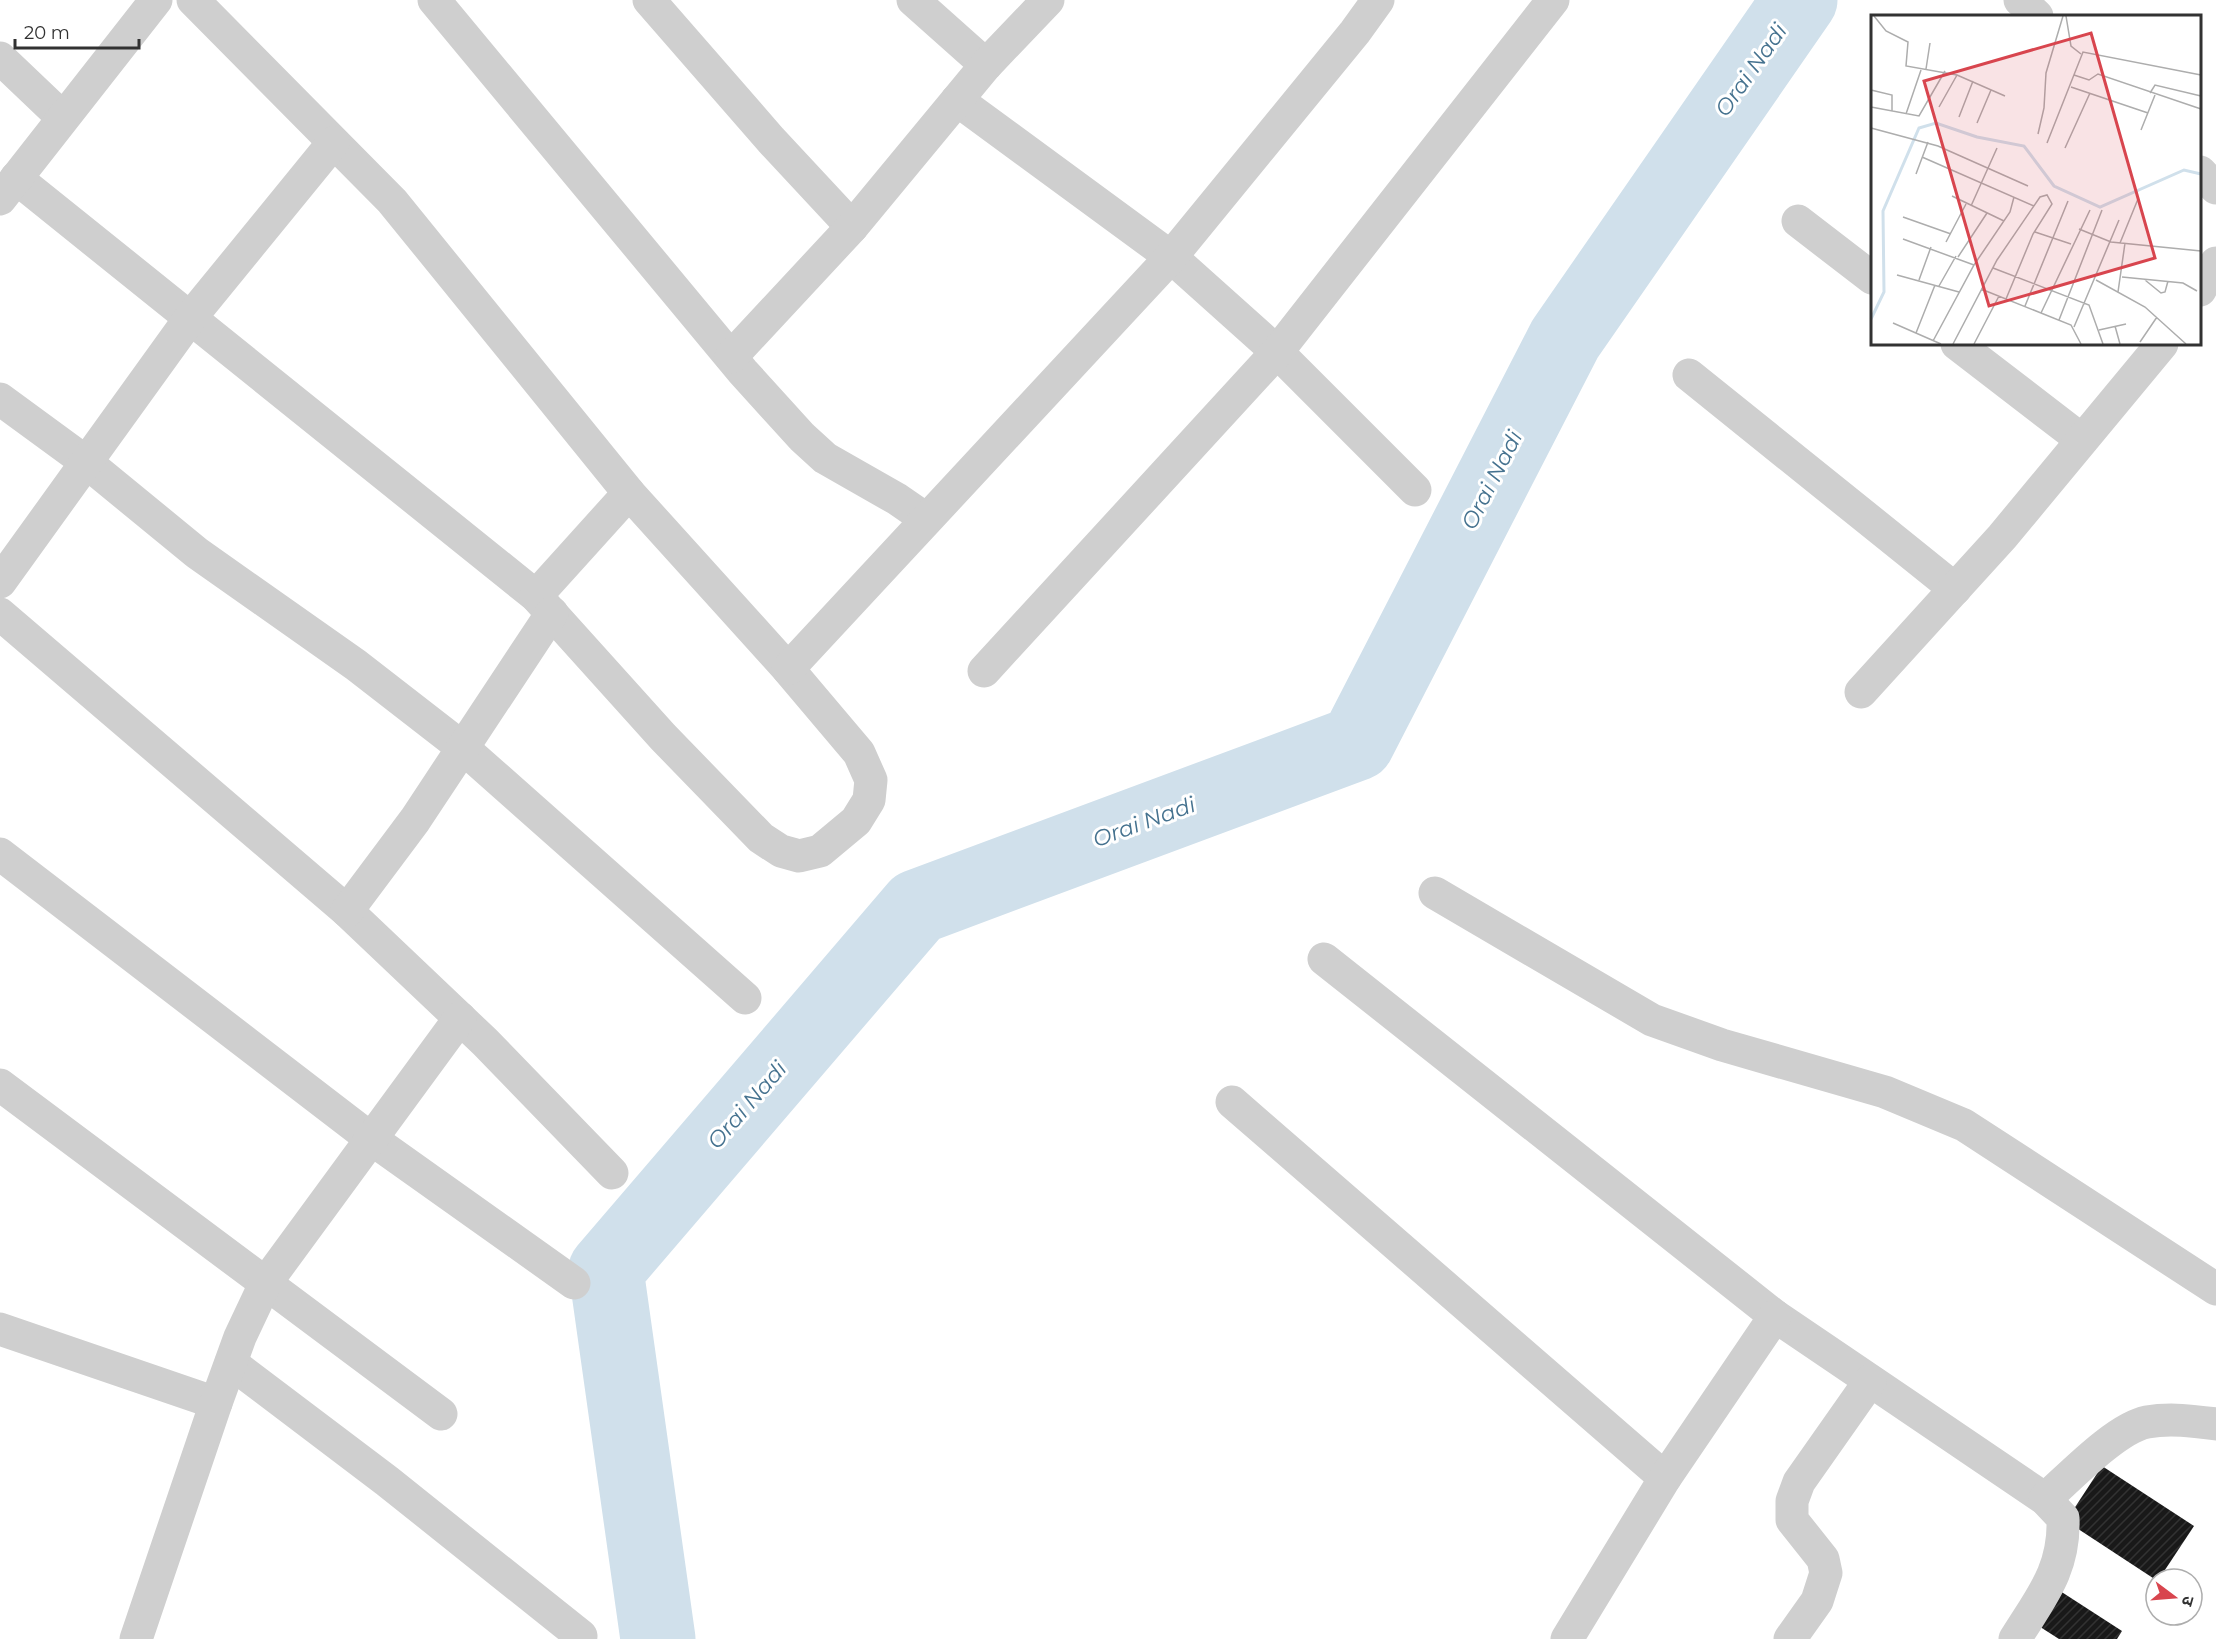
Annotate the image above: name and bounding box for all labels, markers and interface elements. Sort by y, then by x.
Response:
scale bar [15,12,140,50]
inset map [1871,15,2201,345]
water label: Orai Nadi [1709,18,1793,122]
text: 20 m [24,22,70,44]
water label: Orai Nadi [1456,426,1528,534]
water label: Orai Nadi [1089,791,1199,853]
water label: Orai Nadi [702,1056,792,1154]
north arrow [2144,1567,2204,1627]
text: उ [2177,1594,2198,1609]

